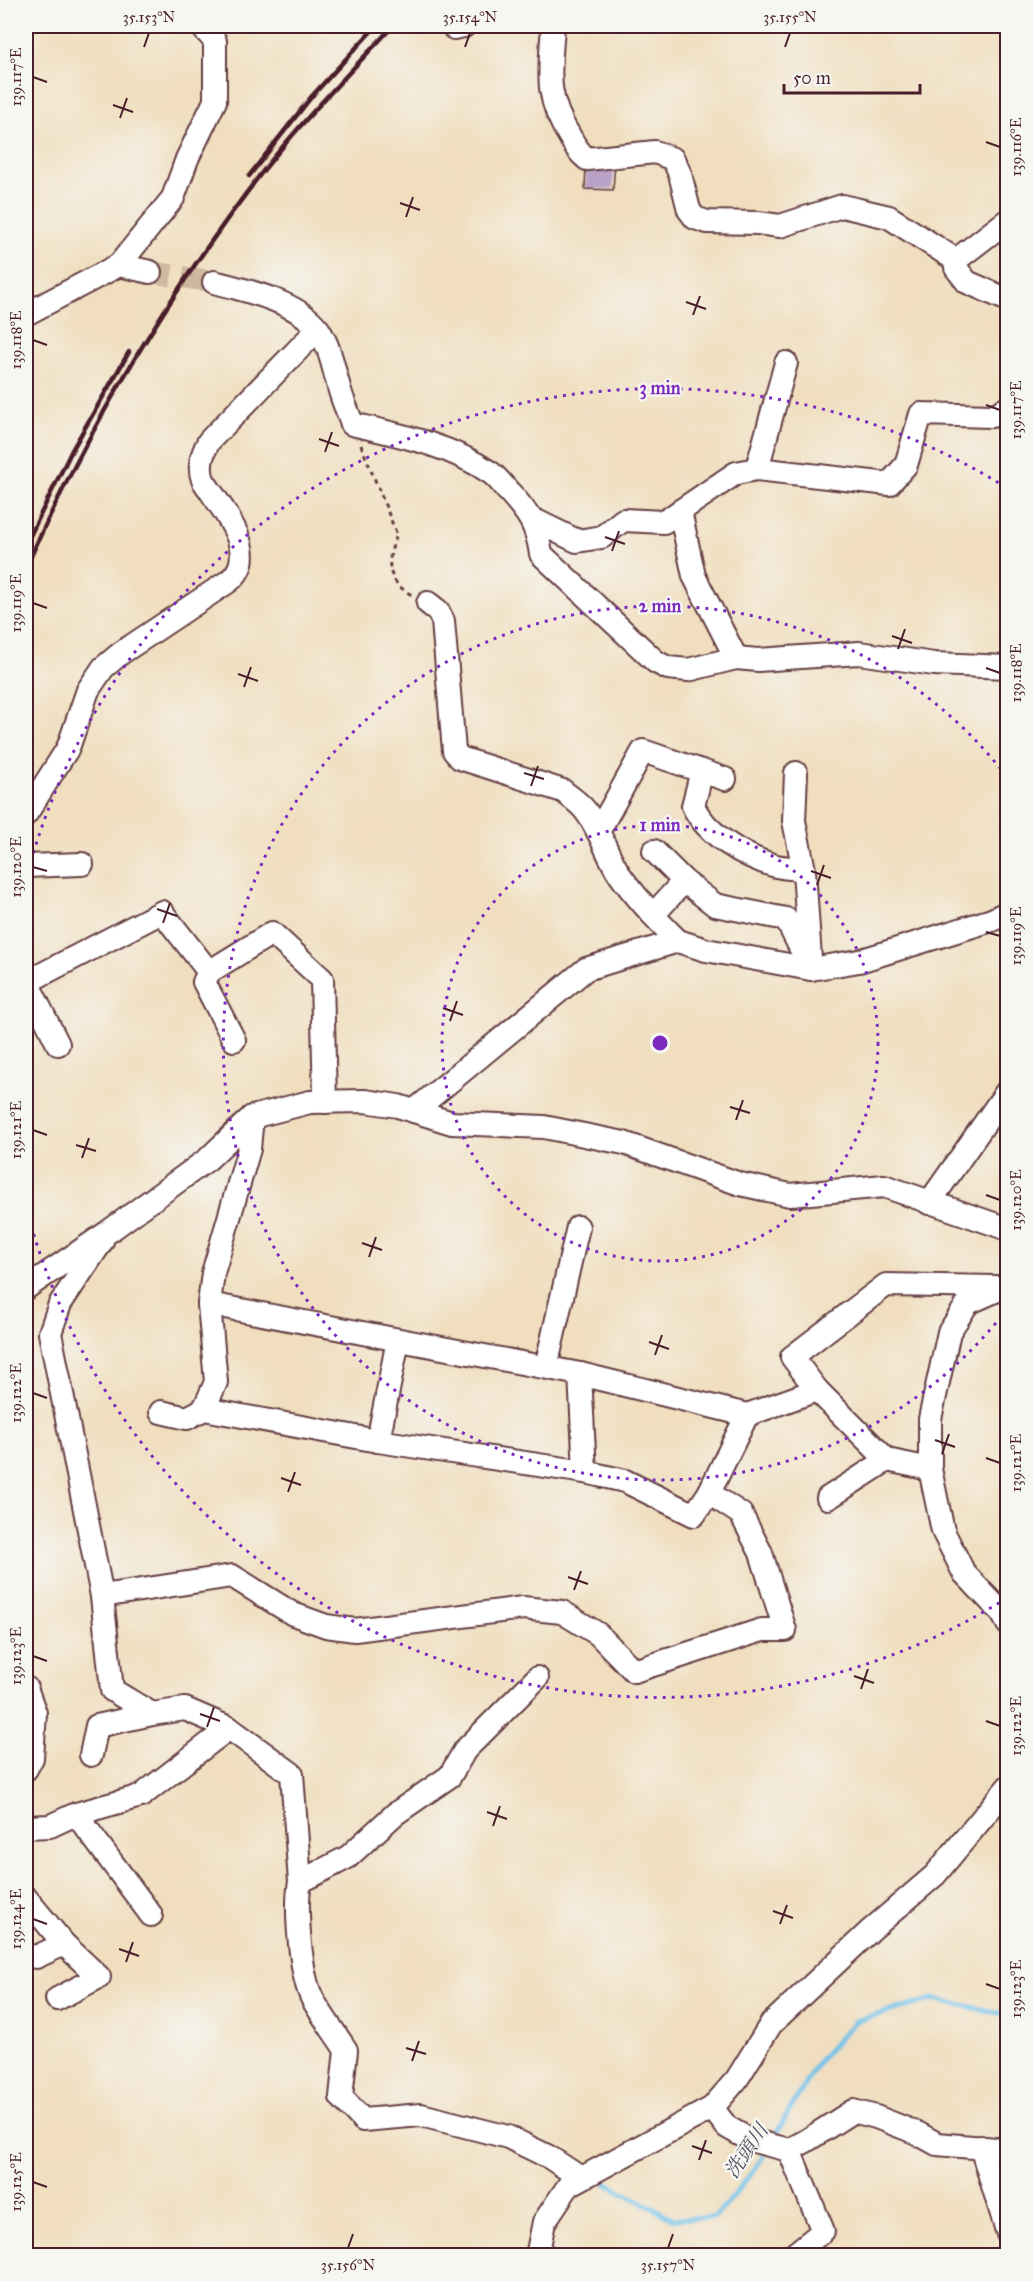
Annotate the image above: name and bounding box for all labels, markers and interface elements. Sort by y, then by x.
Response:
text: 35.153°N [123,8,176,26]
text: 35.154°N [443,8,498,26]
text: 35.155°N [763,8,817,26]
text: 139.117°E [7,47,25,107]
scale bar [784,57,920,95]
text: 50 m [793,67,831,89]
text: 139.116°E [1007,117,1025,176]
text: 139.118°E [7,310,25,370]
text: 3 min [640,377,681,400]
text: 139.117°E [1007,380,1025,440]
text: 139.119°E [7,573,25,633]
text: 2 min [639,595,682,617]
text: 139.118°E [1007,643,1025,703]
text: 1 min [640,814,681,836]
text: 139.120°E [7,836,25,898]
text: 139.119°E [1007,906,1025,966]
centre of rings [650,1033,670,1053]
text: 139.121°E [7,1100,25,1159]
text: 139.120°E [1007,1169,1025,1231]
text: 139.122°E [7,1363,25,1423]
text: 139.121°E [1007,1433,1025,1492]
text: 139.123°E [7,1626,25,1685]
text: 139.122°E [1007,1696,1025,1756]
text: 139.124°E [7,1888,25,1949]
text: 139.123°E [1007,1959,1025,2018]
water label: 洗頭川 [719,2118,774,2183]
text: 139.125°E [7,2152,25,2212]
text: 35.156°N [321,2256,375,2274]
text: 35.157°N [641,2256,696,2274]

